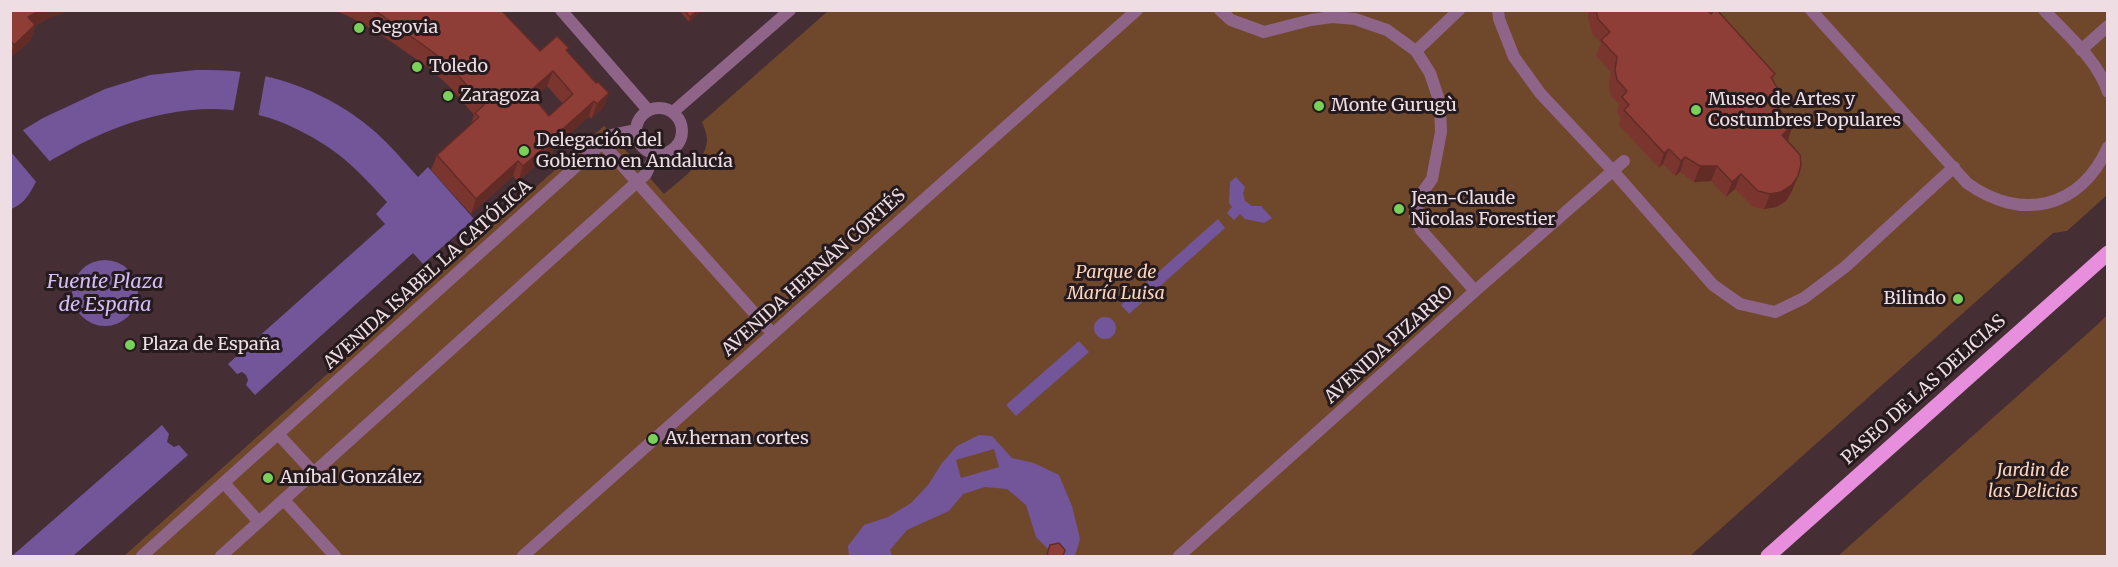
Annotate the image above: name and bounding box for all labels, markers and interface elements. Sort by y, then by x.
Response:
place label: Segovia [371,17,438,39]
marker: Segovia [352,21,366,35]
place label: Toledo [429,56,488,78]
marker: Toledo [410,60,424,74]
place label: Zaragoza [460,85,540,107]
marker: Zaragoza [441,89,455,103]
place label: Museo de Artes y Costumbres Populares [1708,89,1901,132]
place label: Monte Gurugù [1331,95,1457,117]
marker: Monte Gurugù [1312,99,1326,113]
marker: Museo de Artes y Costumbres Populares [1689,103,1703,117]
place label: Delegación del Gobierno en Andalucía [536,130,733,172]
marker: Delegación del Gobierno en Andalucía [517,144,531,158]
street label: AVENIDA ISABEL LA CATÓLICA [319,176,537,374]
street label: AVENIDA HERNÁN CORTÉS [718,185,910,361]
place label: Jean-Claude Nicolas Forestier [1411,188,1555,230]
marker: Jean-Claude Nicolas Forestier [1392,202,1406,216]
park label: Parque de María Luisa [1067,262,1165,304]
water label: Fuente Plaza de España [47,270,163,317]
street label: AVENIDA PIZARRO [1320,282,1458,408]
place label: Bilindo [1883,288,1946,310]
marker: Bilindo [1951,292,1965,306]
street label: PASEO DE LAS DELICIAS [1837,310,2011,470]
place label: Plaza de España [142,334,280,356]
marker: Plaza de España [123,338,137,352]
place label: Av.hernan cortes [665,428,809,450]
marker: Av.hernan cortes [646,432,660,446]
park label: Jardin de las Delicias [1988,460,2078,502]
place label: Aníbal González [280,467,422,489]
marker: Aníbal González [261,471,275,485]

